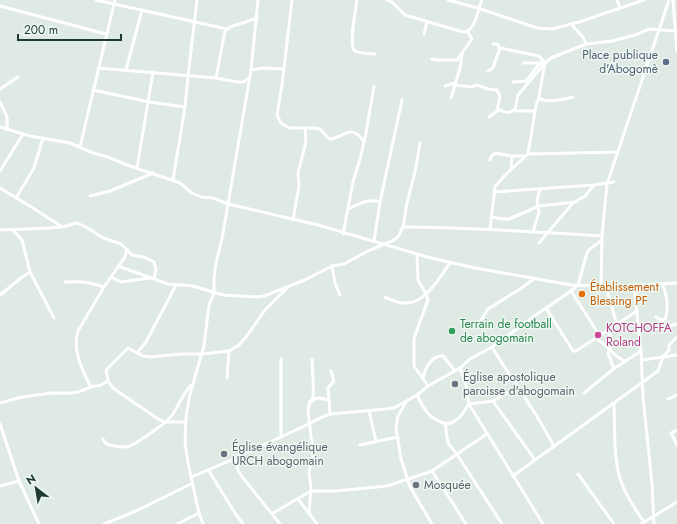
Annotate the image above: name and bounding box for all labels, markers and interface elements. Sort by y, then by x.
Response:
scale bar [18,16,121,42]
text: 200 m [24,21,58,39]
place label: Place publique d'Abogomè [582,46,658,78]
marker: Place publique d'Abogomè [661,57,671,67]
place label: Établissement Blessing PF [590,278,659,310]
marker: Établissement Blessing PF [577,289,587,299]
place label: Terrain de football de abogomain [460,315,552,347]
place label: KOTCHOFFA Roland [606,319,672,351]
marker: Terrain de football de abogomain [447,326,457,336]
marker: KOTCHOFFA Roland [593,330,603,340]
place label: Église apostolique paroisse d'abogomain [463,368,575,400]
marker: Église apostolique paroisse d'abogomain [450,379,460,389]
place label: Église évangélique URCH abogomain [232,438,328,470]
marker: Église évangélique URCH abogomain [219,449,229,459]
north arrow [16,468,56,508]
text: N [23,470,39,489]
place label: Mosquée [424,476,471,494]
marker: Mosquée [411,480,421,490]

